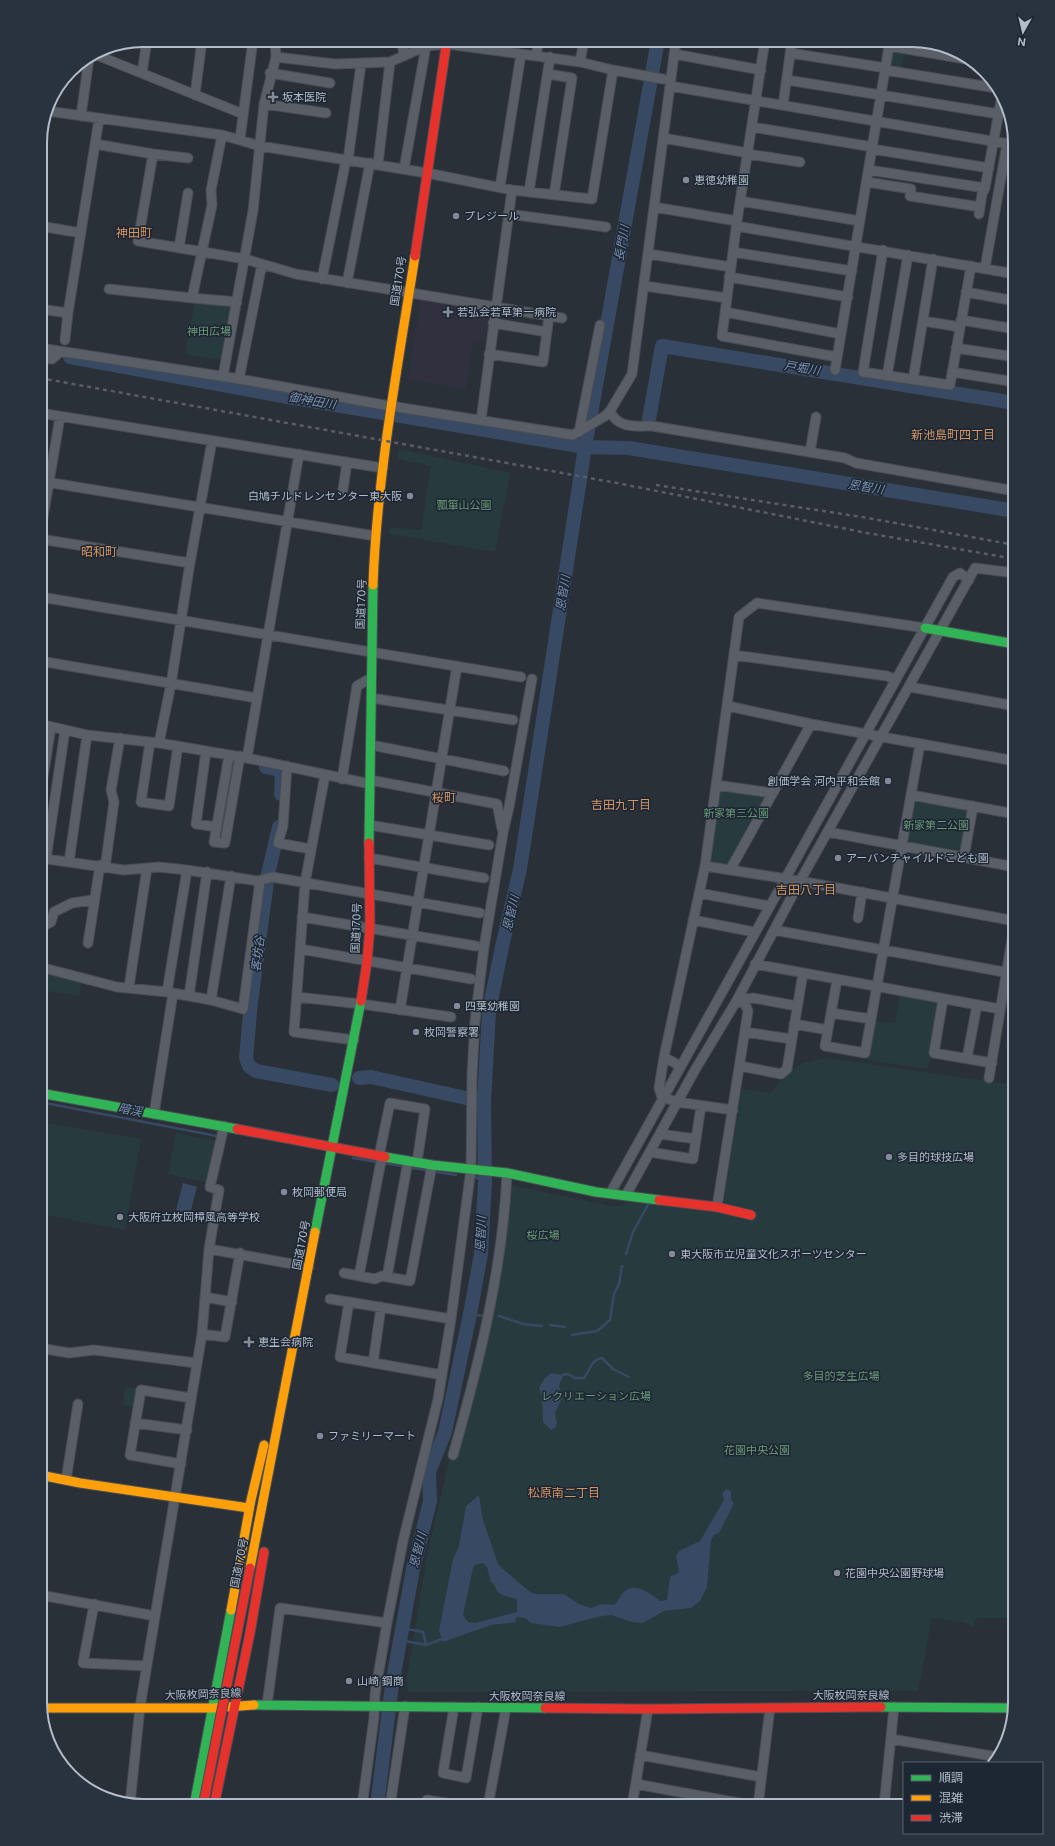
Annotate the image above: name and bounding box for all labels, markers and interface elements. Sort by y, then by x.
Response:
north arrow [1003,12,1043,52]
text: N [1017,35,1027,48]
marker: 坂本医院 [267,91,279,103]
place label: 坂本医院 [282,91,326,103]
place label: 恵徳幼稚園 [694,174,749,186]
marker: 恵徳幼稚園 [681,175,691,185]
place label: プレジール [464,210,519,222]
marker: プレジール [451,211,461,221]
water label: 長門川 [612,222,632,262]
district label: 神田町 [116,226,152,240]
street label: 国道170号 [388,255,408,307]
marker: 若弘会若草第一病院 [442,306,454,318]
place label: 若弘会若草第一病院 [457,306,556,318]
park label: 神田広場 [187,325,231,337]
water label: 戸堀川 [783,358,823,378]
water label: 御神田川 [287,390,339,412]
district label: 新池島町四丁目 [911,428,995,442]
water label: 恩智川 [847,477,887,497]
place label: 白鳩チルドレンセンター東大阪 [248,490,402,502]
marker: 白鳩チルドレンセンター東大阪 [405,491,415,501]
park label: 瓢箪山公園 [437,499,492,511]
district label: 昭和町 [81,545,117,559]
water label: 恩智川 [553,572,573,612]
street label: 国道170号 [354,579,368,629]
place label: 創価学会 河内平和会館 [767,775,880,787]
marker: 創価学会 河内平和会館 [883,776,893,786]
district label: 桜町 [432,791,456,805]
district label: 吉田九丁目 [591,798,651,812]
park label: 新家第三公園 [703,807,769,819]
park label: 新家第二公園 [903,819,969,831]
place label: アーバンチャイルドこども園 [846,852,989,864]
marker: アーバンチャイルドこども園 [833,853,843,863]
district label: 吉田八丁目 [776,883,836,897]
water label: 恩智川 [500,892,522,932]
street label: 国道170号 [349,903,363,953]
water label: 客坊谷 [249,934,267,973]
place label: 四葉幼稚園 [465,1000,520,1012]
marker: 四葉幼稚園 [452,1001,462,1011]
place label: 枚岡警察署 [424,1026,479,1038]
marker: 枚岡警察署 [411,1027,421,1037]
water label: 暗渓 [117,1101,145,1120]
place label: 多目的球技広場 [897,1151,974,1163]
marker: 多目的球技広場 [884,1152,894,1162]
place label: 枚岡郵便局 [292,1186,347,1198]
marker: 枚岡郵便局 [279,1187,289,1197]
place label: 大阪府立枚岡樟風高等学校 [128,1211,260,1223]
marker: 大阪府立枚岡樟風高等学校 [115,1212,125,1222]
water label: 恩智川 [473,1214,489,1252]
street label: 国道170号 [290,1219,312,1271]
park label: 桜広場 [527,1229,560,1241]
place label: 東大阪市立児童文化スポーツセンター [680,1248,867,1260]
marker: 東大阪市立児童文化スポーツセンター [667,1249,677,1259]
marker: 恵生会病院 [243,1336,255,1348]
place label: 恵生会病院 [258,1336,313,1348]
park label: 多目的芝生広場 [803,1370,880,1382]
park label: レクリエーション広場 [541,1390,651,1402]
place label: ファミリーマート [328,1430,416,1442]
marker: ファミリーマート [315,1431,325,1441]
park label: 花園中央公園 [724,1444,790,1456]
district label: 松原南二丁目 [528,1486,600,1500]
water label: 恩智川 [407,1529,430,1569]
street label: 国道170号 [228,1537,250,1589]
place label: 花園中央公園野球場 [845,1567,944,1579]
marker: 花園中央公園野球場 [832,1568,842,1578]
place label: 山崎 鋼商 [357,1675,404,1687]
marker: 山崎 鋼商 [344,1676,354,1686]
street label: 大阪枚岡奈良線 [164,1687,242,1701]
street label: 大阪枚岡奈良線 [813,1689,890,1701]
street label: 大阪枚岡奈良線 [489,1690,566,1702]
legend [903,1762,1043,1834]
text: 順調 [939,1771,963,1785]
text: 混雑 [939,1791,963,1805]
text: 渋滞 [939,1811,963,1825]

